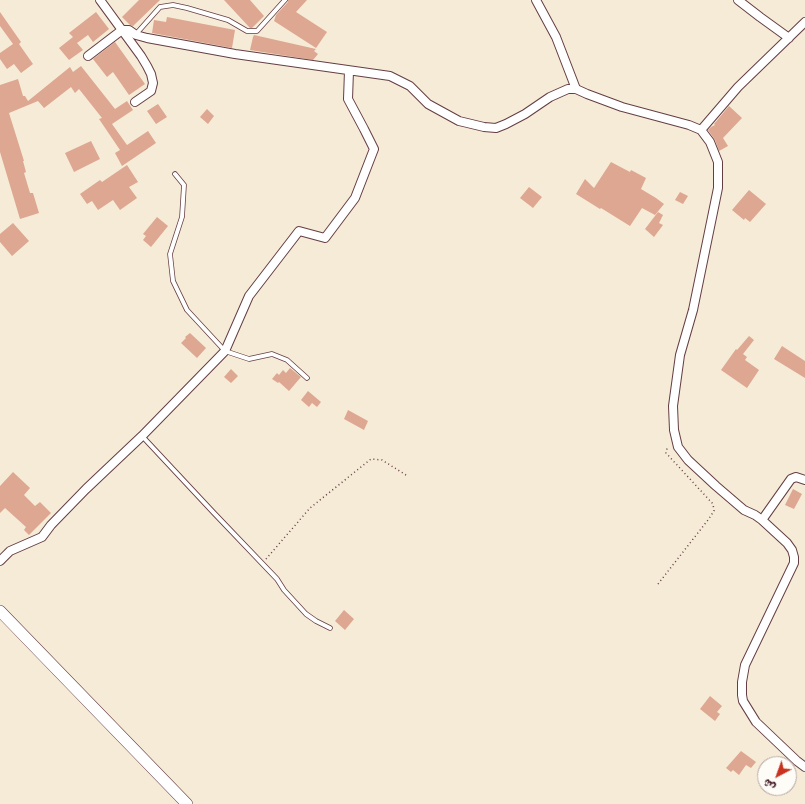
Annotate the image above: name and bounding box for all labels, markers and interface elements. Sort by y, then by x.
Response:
north arrow [757,756,797,796]
text: ش [761,776,778,794]

